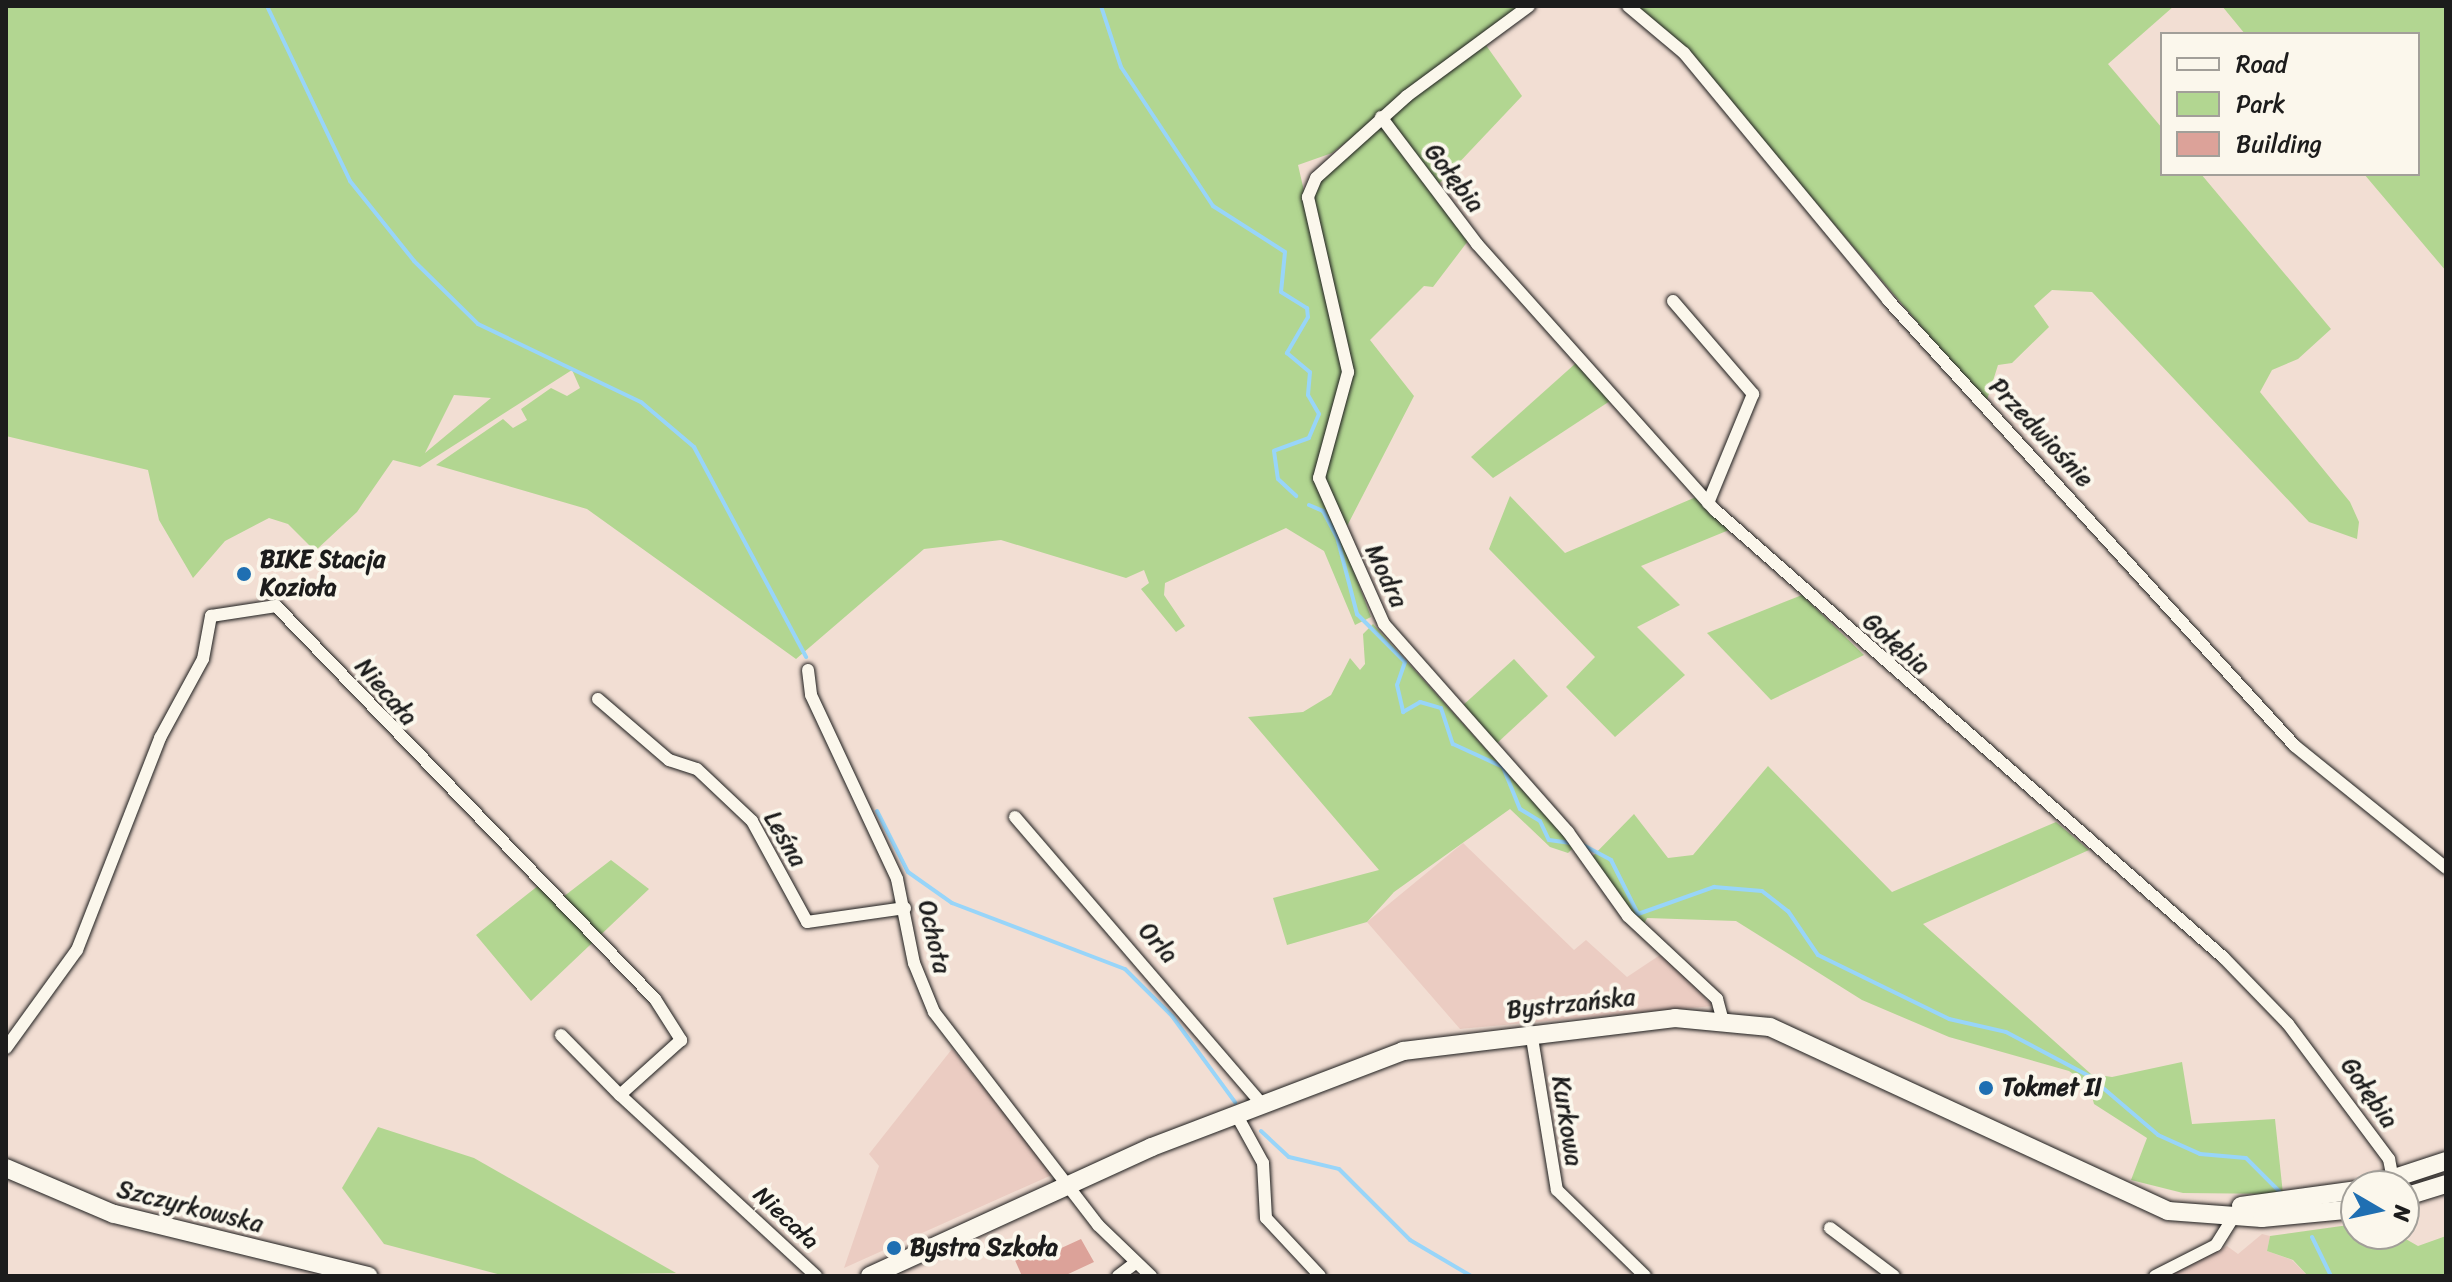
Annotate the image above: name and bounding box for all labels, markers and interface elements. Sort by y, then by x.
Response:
legend [2160,32,2420,176]
text: Road [2236,43,2287,85]
text: Park [2236,83,2285,125]
text: Building [2236,123,2322,165]
street label: Gołębia [1418,138,1490,218]
street label: Przedwiośnie [1983,372,2099,494]
street label: Modra [1359,540,1413,612]
place label: BIKE Stacja Kozioła [260,546,387,602]
marker: BIKE Stacja Kozioła [235,565,253,583]
street label: Gołębia [1857,607,1935,681]
street label: Niecała [349,653,423,731]
street label: Leśna [758,806,812,872]
street label: Ochota [912,898,956,976]
street label: Orla [1132,917,1184,969]
street label: Bystrzańska [1505,983,1637,1025]
street label: Gołębia [2334,1052,2404,1134]
street label: Kurkowa [1546,1074,1588,1168]
place label: Tokmet II [2002,1074,2102,1102]
marker: Tokmet II [1977,1079,1995,1097]
north arrow [2340,1170,2420,1250]
street label: Szczyrkowska [114,1175,266,1239]
street label: Niecała [747,1180,825,1256]
text: N [2382,1203,2423,1224]
place label: Bystra Szkoła [910,1234,1058,1262]
marker: Bystra Szkoła [885,1239,903,1257]

